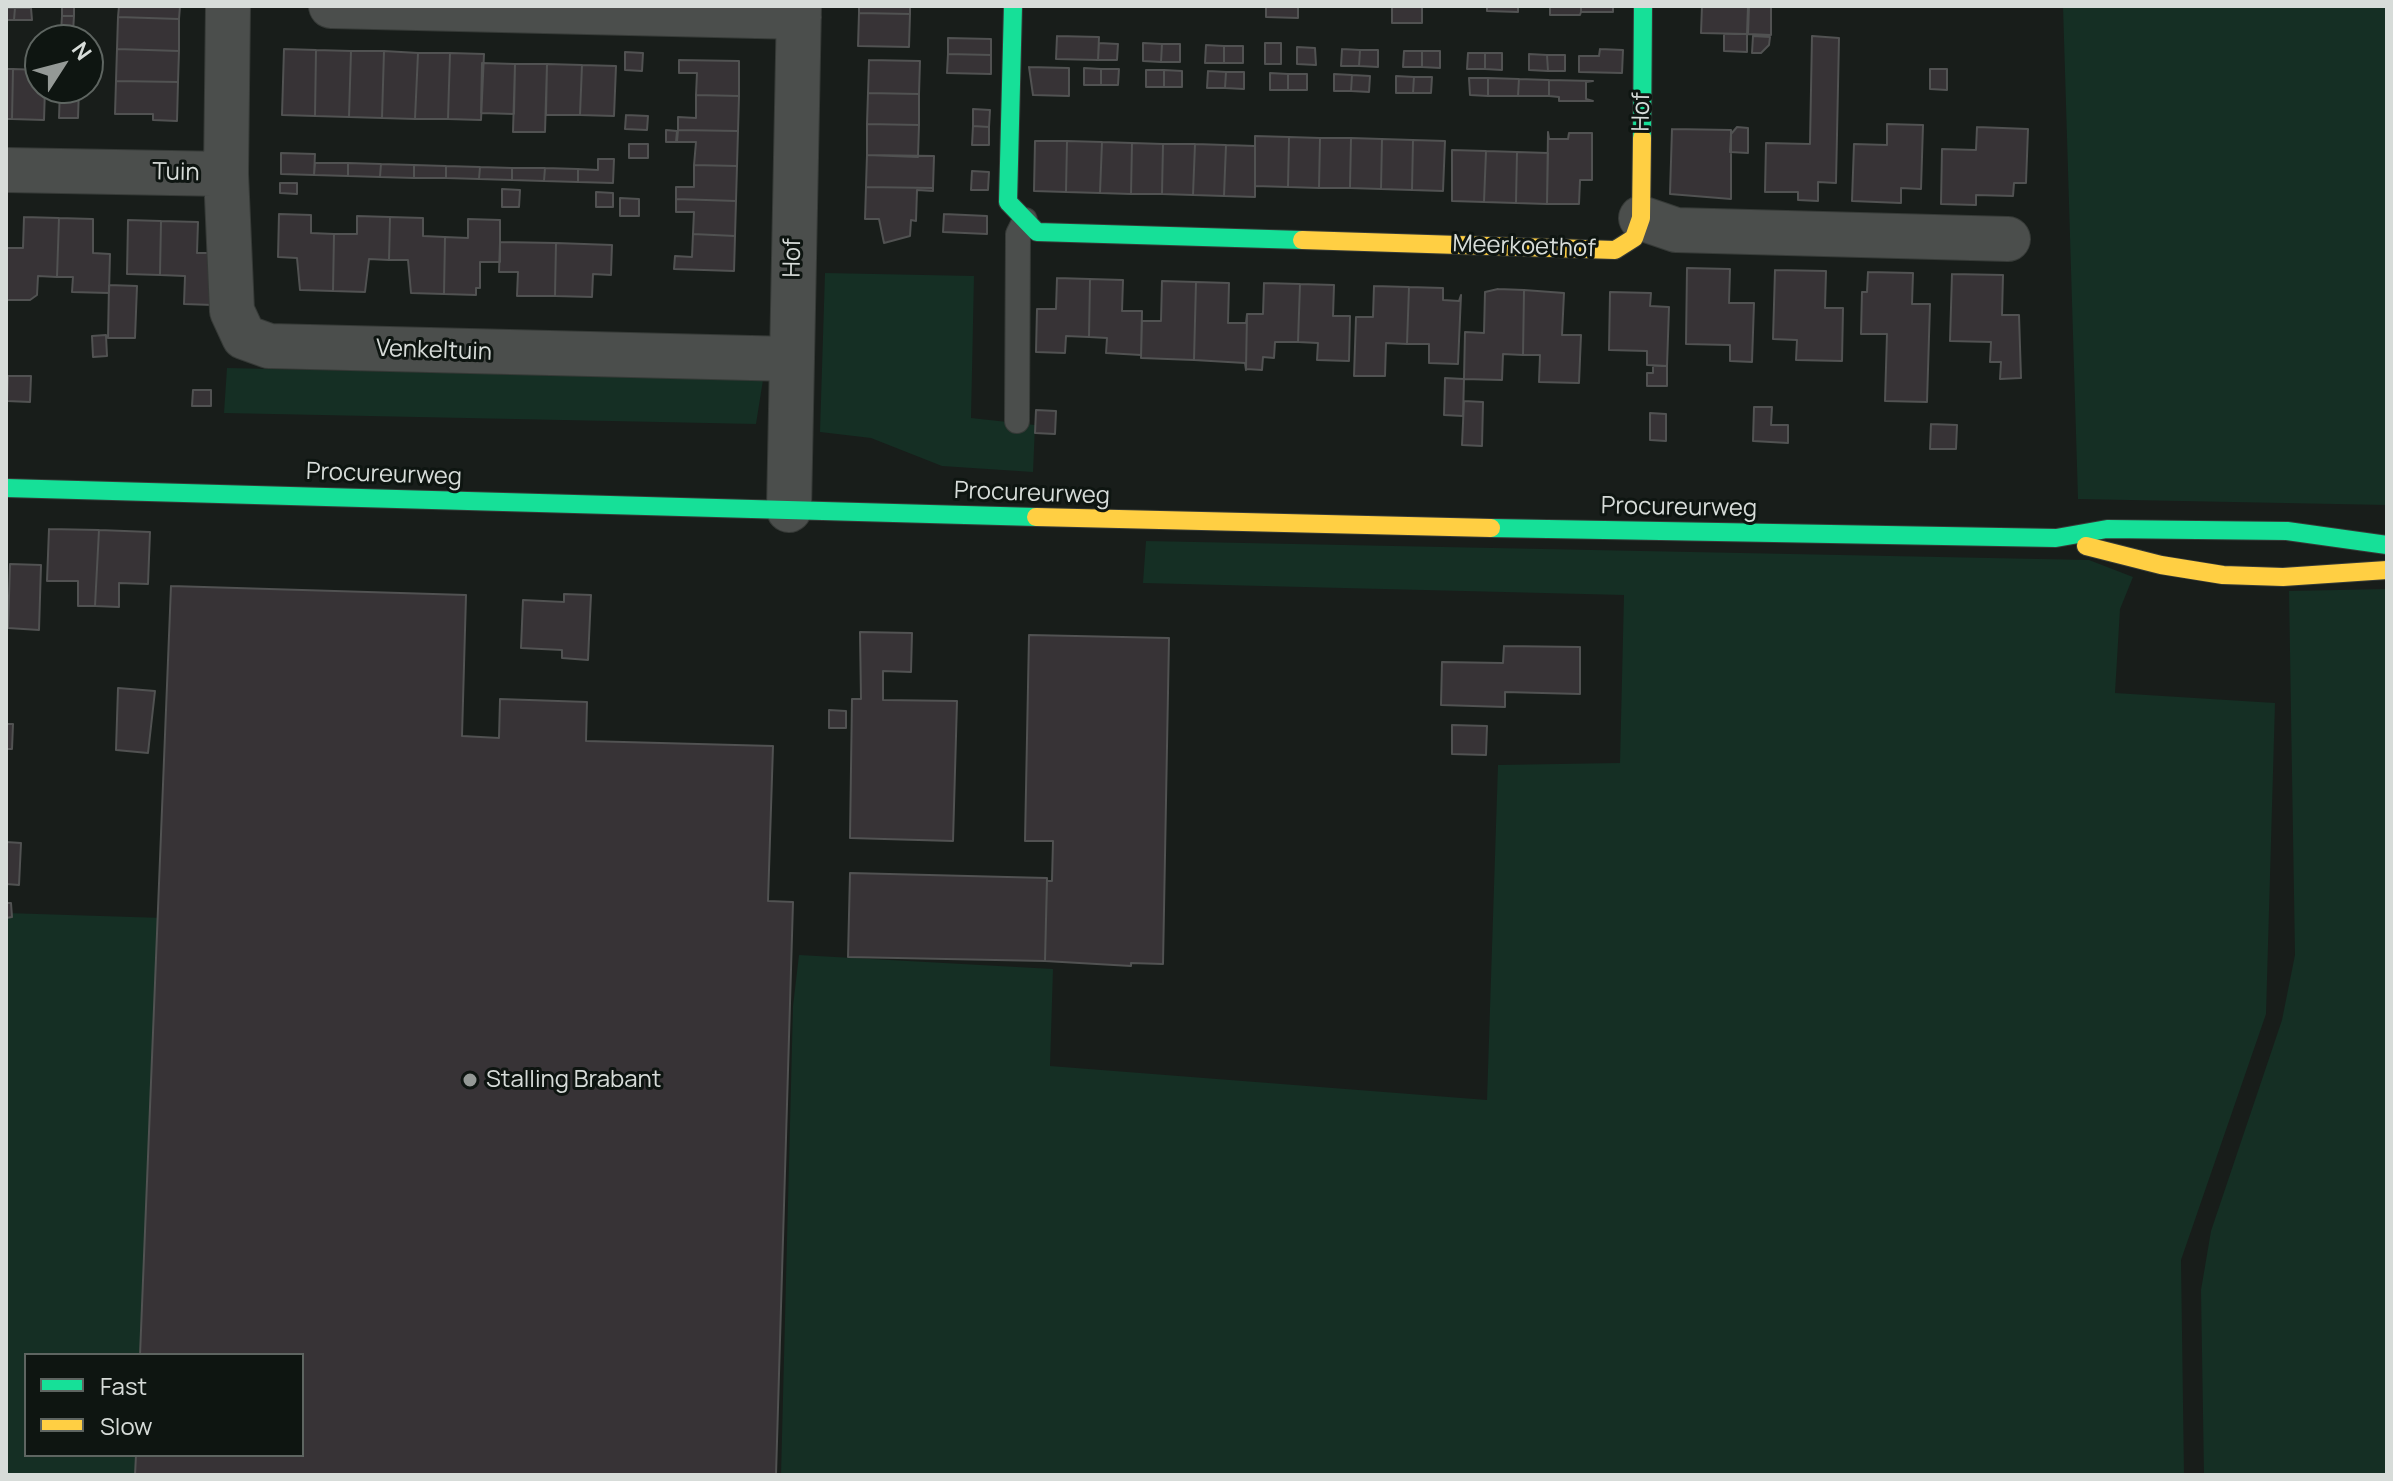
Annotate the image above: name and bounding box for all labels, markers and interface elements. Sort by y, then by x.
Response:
north arrow [24,24,104,104]
text: N [65,36,99,66]
street label: Hof [1627,92,1657,132]
street label: Tuin [152,158,200,188]
street label: Meerkoethof [1452,230,1596,264]
street label: Hof [778,238,808,278]
street label: Venkeltuin [376,335,492,367]
street label: Procureurweg [305,458,463,492]
street label: Procureurweg [953,477,1111,511]
street label: Procureurweg [1601,492,1757,524]
place label: Stalling Brabant [486,1066,661,1094]
marker: Stalling Brabant [461,1071,479,1089]
legend [24,1353,304,1457]
text: Fast [100,1369,147,1402]
text: Slow [100,1409,153,1442]

